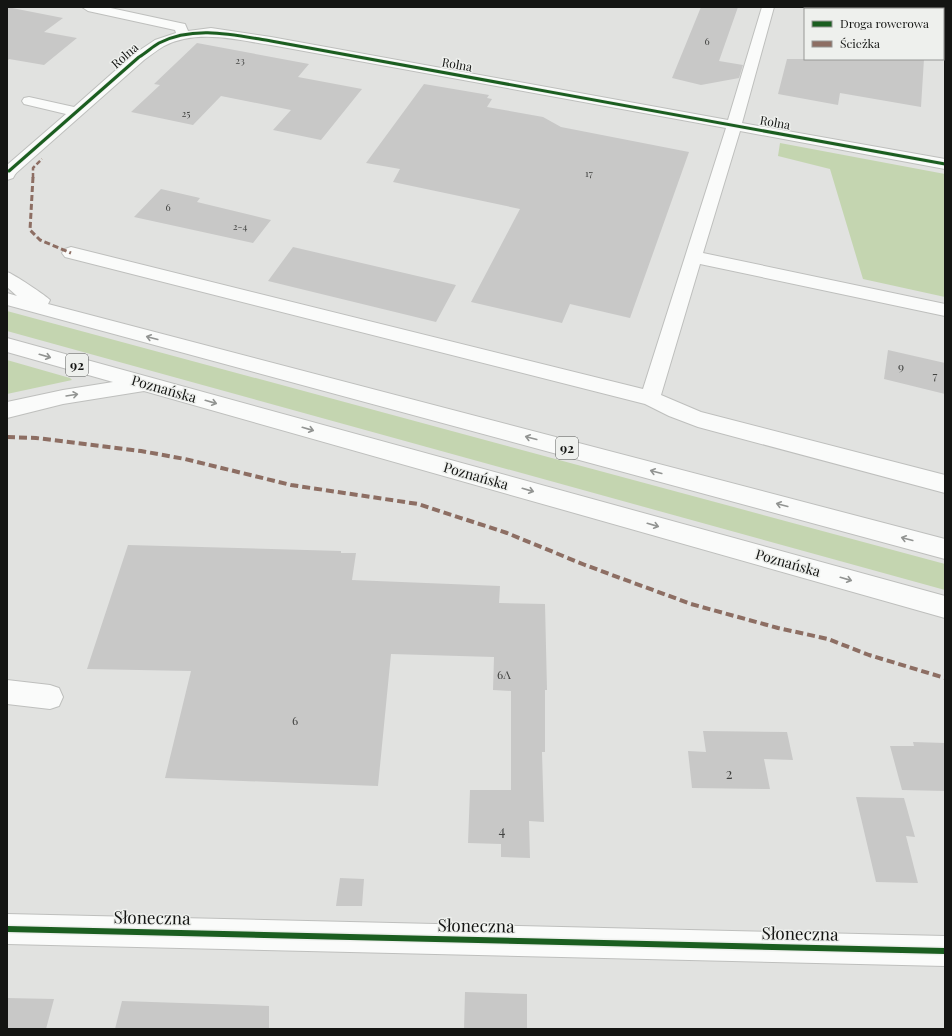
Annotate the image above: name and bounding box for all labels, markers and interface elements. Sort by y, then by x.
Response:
legend [804,8,944,60]
text: Droga rowerowa [840,15,929,31]
house number: 6 [704,34,710,48]
text: Ścieżka [840,35,880,51]
street label: Rolna [107,39,141,71]
house number: 23 [235,53,245,67]
street label: Rolna [441,53,474,75]
house number: 25 [182,106,190,120]
street label: Rolna [759,111,792,133]
house number: 17 [585,166,593,180]
house number: 6 [165,200,171,214]
house number: 2-4 [233,219,247,233]
one-way arrow [145,334,158,341]
one-way arrow [38,352,51,360]
road number: 92 [66,354,88,376]
house number: 9 [898,358,904,374]
house number: 7 [933,367,938,383]
street label: Poznańska [129,370,199,407]
one-way arrow [65,391,78,399]
one-way arrow [204,399,217,406]
one-way arrow [302,426,315,433]
one-way arrow [524,434,537,441]
road number: 92 [556,437,578,459]
street label: Poznańska [441,457,511,494]
one-way arrow [650,467,663,475]
one-way arrow [521,487,534,494]
one-way arrow [775,501,788,508]
one-way arrow [647,522,660,530]
one-way arrow [901,535,914,542]
street label: Poznańska [753,544,823,581]
one-way arrow [839,576,852,583]
house number: 6A [497,666,511,682]
house number: 6 [292,712,298,728]
house number: 2 [726,764,733,783]
house number: 4 [499,821,506,840]
street label: Słoneczna [113,905,191,929]
street label: Słoneczna [437,913,515,937]
street label: Słoneczna [761,921,839,945]

